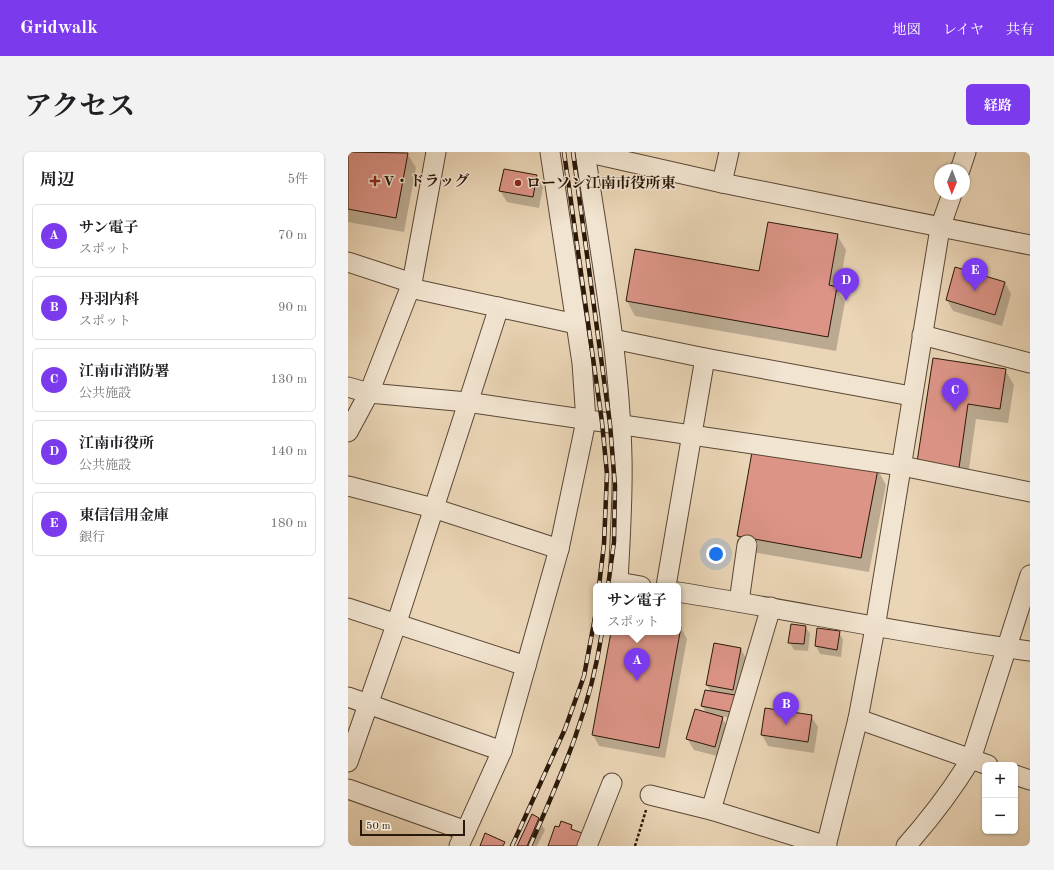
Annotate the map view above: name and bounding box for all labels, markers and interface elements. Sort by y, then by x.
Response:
text: Gridwalk [20,19,98,38]
text: 地図 [893,23,921,37]
text: レイヤ [943,23,984,37]
text: 共有 [1006,23,1034,37]
button: 経路 [966,84,1030,125]
text: アクセス [24,94,135,122]
north arrow [934,164,970,200]
text: 周辺 [40,172,74,189]
text: 5件 [287,173,308,186]
place label: V・ドラッグ [383,173,469,190]
place label: ローソン江南市役所東 [526,174,676,192]
marker: V・ドラッグ [370,176,380,186]
marker: ローソン江南市役所東 [513,178,523,188]
text: サン電子 [79,221,138,236]
text: A [49,229,59,242]
text: 70 m [278,229,307,242]
text: スポット [79,243,131,256]
pin: E [962,258,988,291]
pin: D [833,268,859,301]
text: 丹羽内科 [79,293,139,308]
text: B [49,301,59,314]
text: 90 m [278,301,307,314]
text: スポット [79,315,131,328]
text: 江南市消防署 [79,365,169,380]
text: C [50,373,58,386]
text: 130 m [270,373,307,386]
pin: C [942,378,968,411]
text: 公共施設 [79,387,131,400]
text: 江南市役所 [79,437,154,452]
text: D [49,445,59,458]
text: 140 m [270,445,307,458]
text: 公共施設 [79,459,131,472]
text: 東信信用金庫 [79,509,169,524]
text: E [50,517,58,530]
text: 180 m [270,517,307,530]
text: 銀行 [79,531,105,544]
your location [706,544,726,564]
popup [593,583,681,635]
text: サン電子 [607,594,667,609]
text: スポット [607,616,659,629]
pin: A [624,648,650,681]
pin: B [773,692,799,725]
map controls [982,762,1018,834]
button: + [982,762,1018,798]
button: − [982,798,1018,834]
scale bar [360,818,465,837]
text: 50 m [366,821,391,832]

